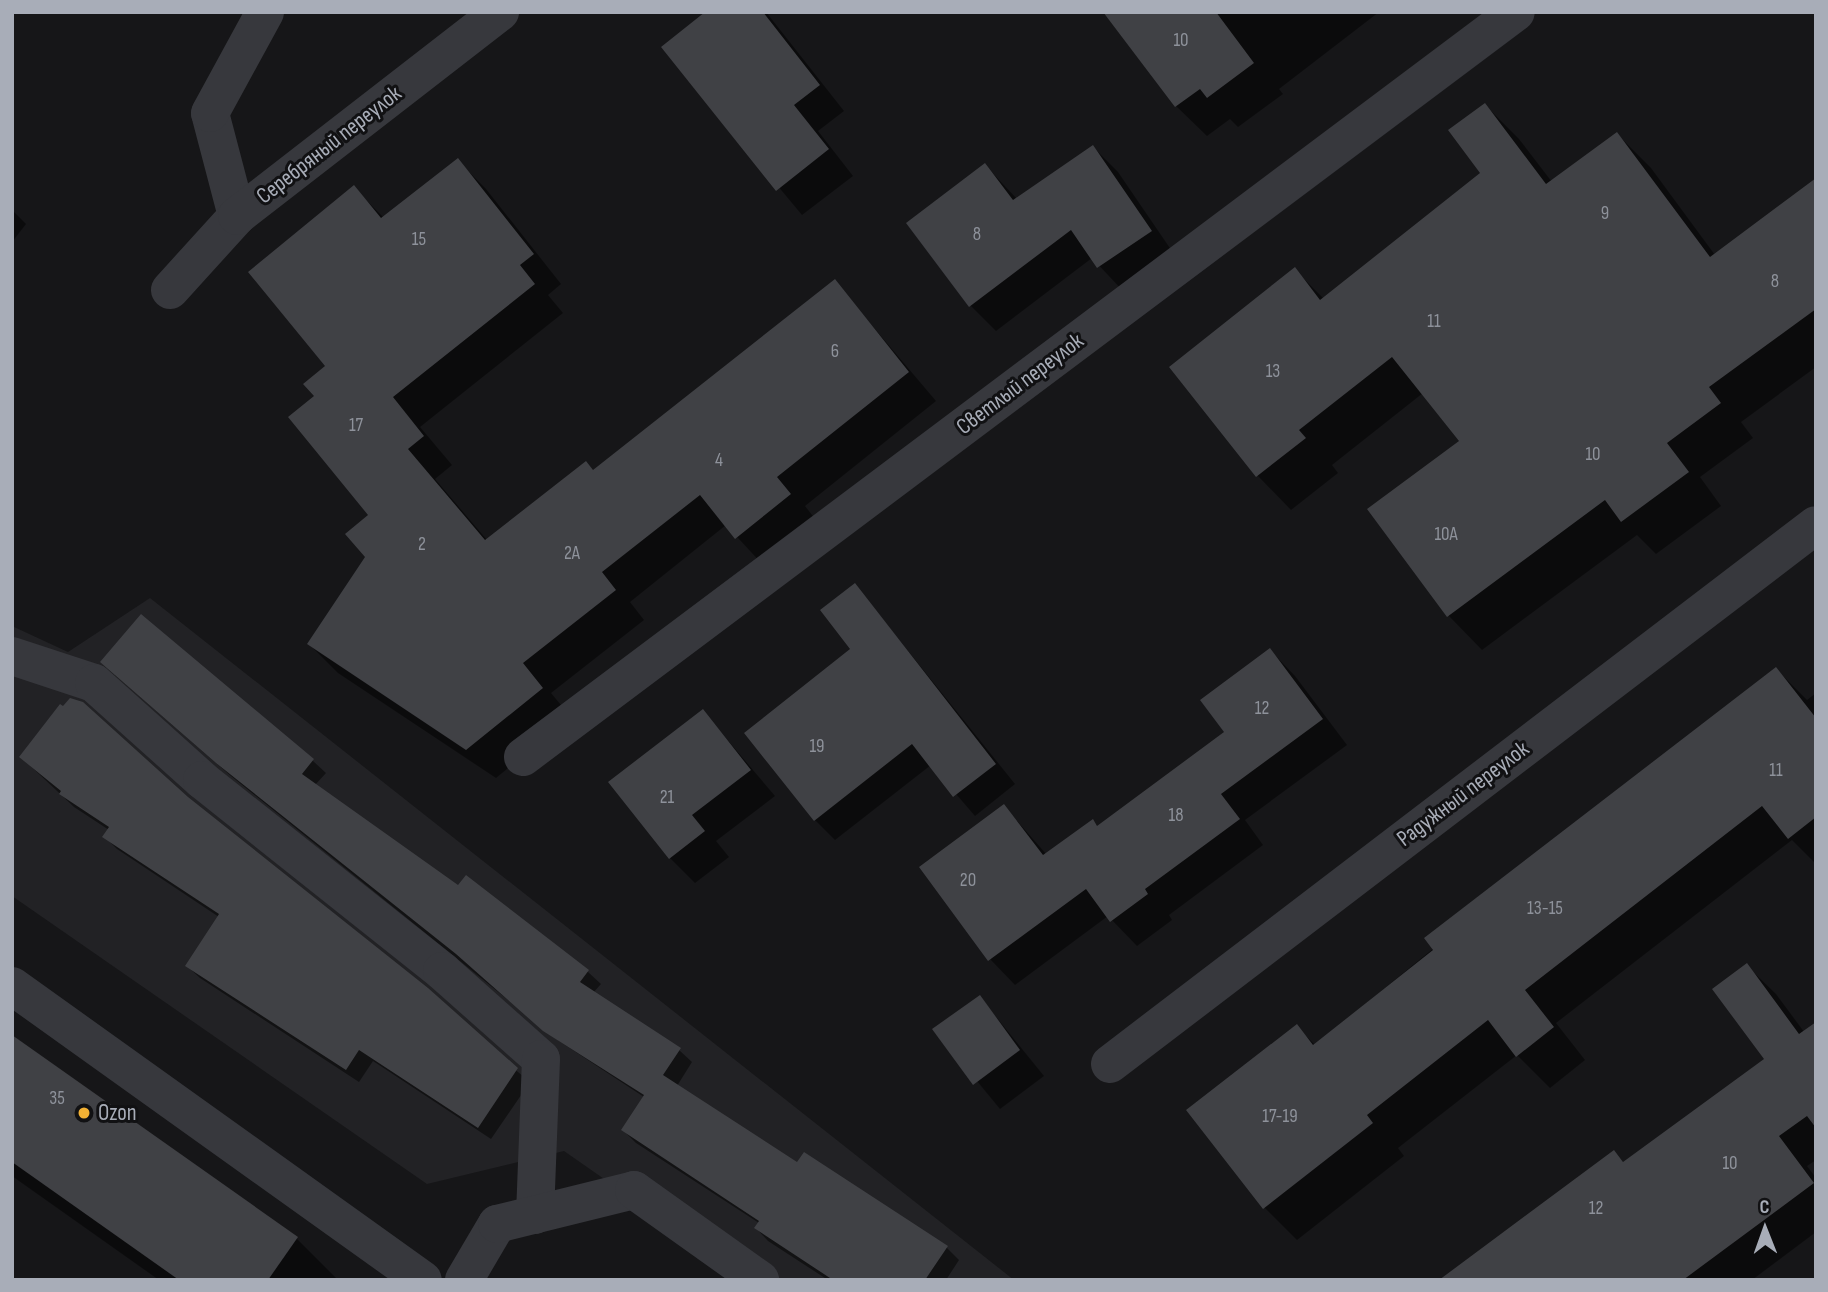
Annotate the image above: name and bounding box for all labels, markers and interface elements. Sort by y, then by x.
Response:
house number: 10 [1173,30,1189,52]
street label: Серебряный переулок [251,80,407,210]
house number: 9 [1601,203,1609,225]
house number: 8 [973,224,981,246]
house number: 15 [412,229,426,251]
house number: 8 [1771,271,1779,293]
house number: 11 [1427,311,1441,333]
street label: Светлый переулок [951,327,1089,441]
house number: 6 [831,341,839,363]
house number: 13 [1266,361,1280,383]
house number: 17 [349,415,363,437]
house number: 10 [1585,444,1601,466]
house number: 4 [715,450,723,472]
house number: 10А [1434,524,1458,546]
house number: 2 [418,534,426,556]
house number: 2А [564,543,580,565]
house number: 12 [1255,698,1269,720]
street label: Радужный переулок [1392,735,1534,853]
house number: 19 [809,736,825,758]
house number: 11 [1769,760,1783,782]
house number: 21 [660,787,674,809]
house number: 18 [1169,805,1183,827]
house number: 20 [960,870,976,892]
house number: 13-15 [1527,898,1563,920]
house number: 35 [49,1088,65,1110]
place label: Ozon [98,1099,137,1127]
marker: Ozon [76,1105,92,1121]
house number: 17-19 [1262,1106,1298,1128]
house number: 10 [1722,1153,1738,1175]
north arrow [1730,1194,1800,1264]
text: С [1760,1196,1770,1219]
house number: 12 [1589,1198,1603,1220]

